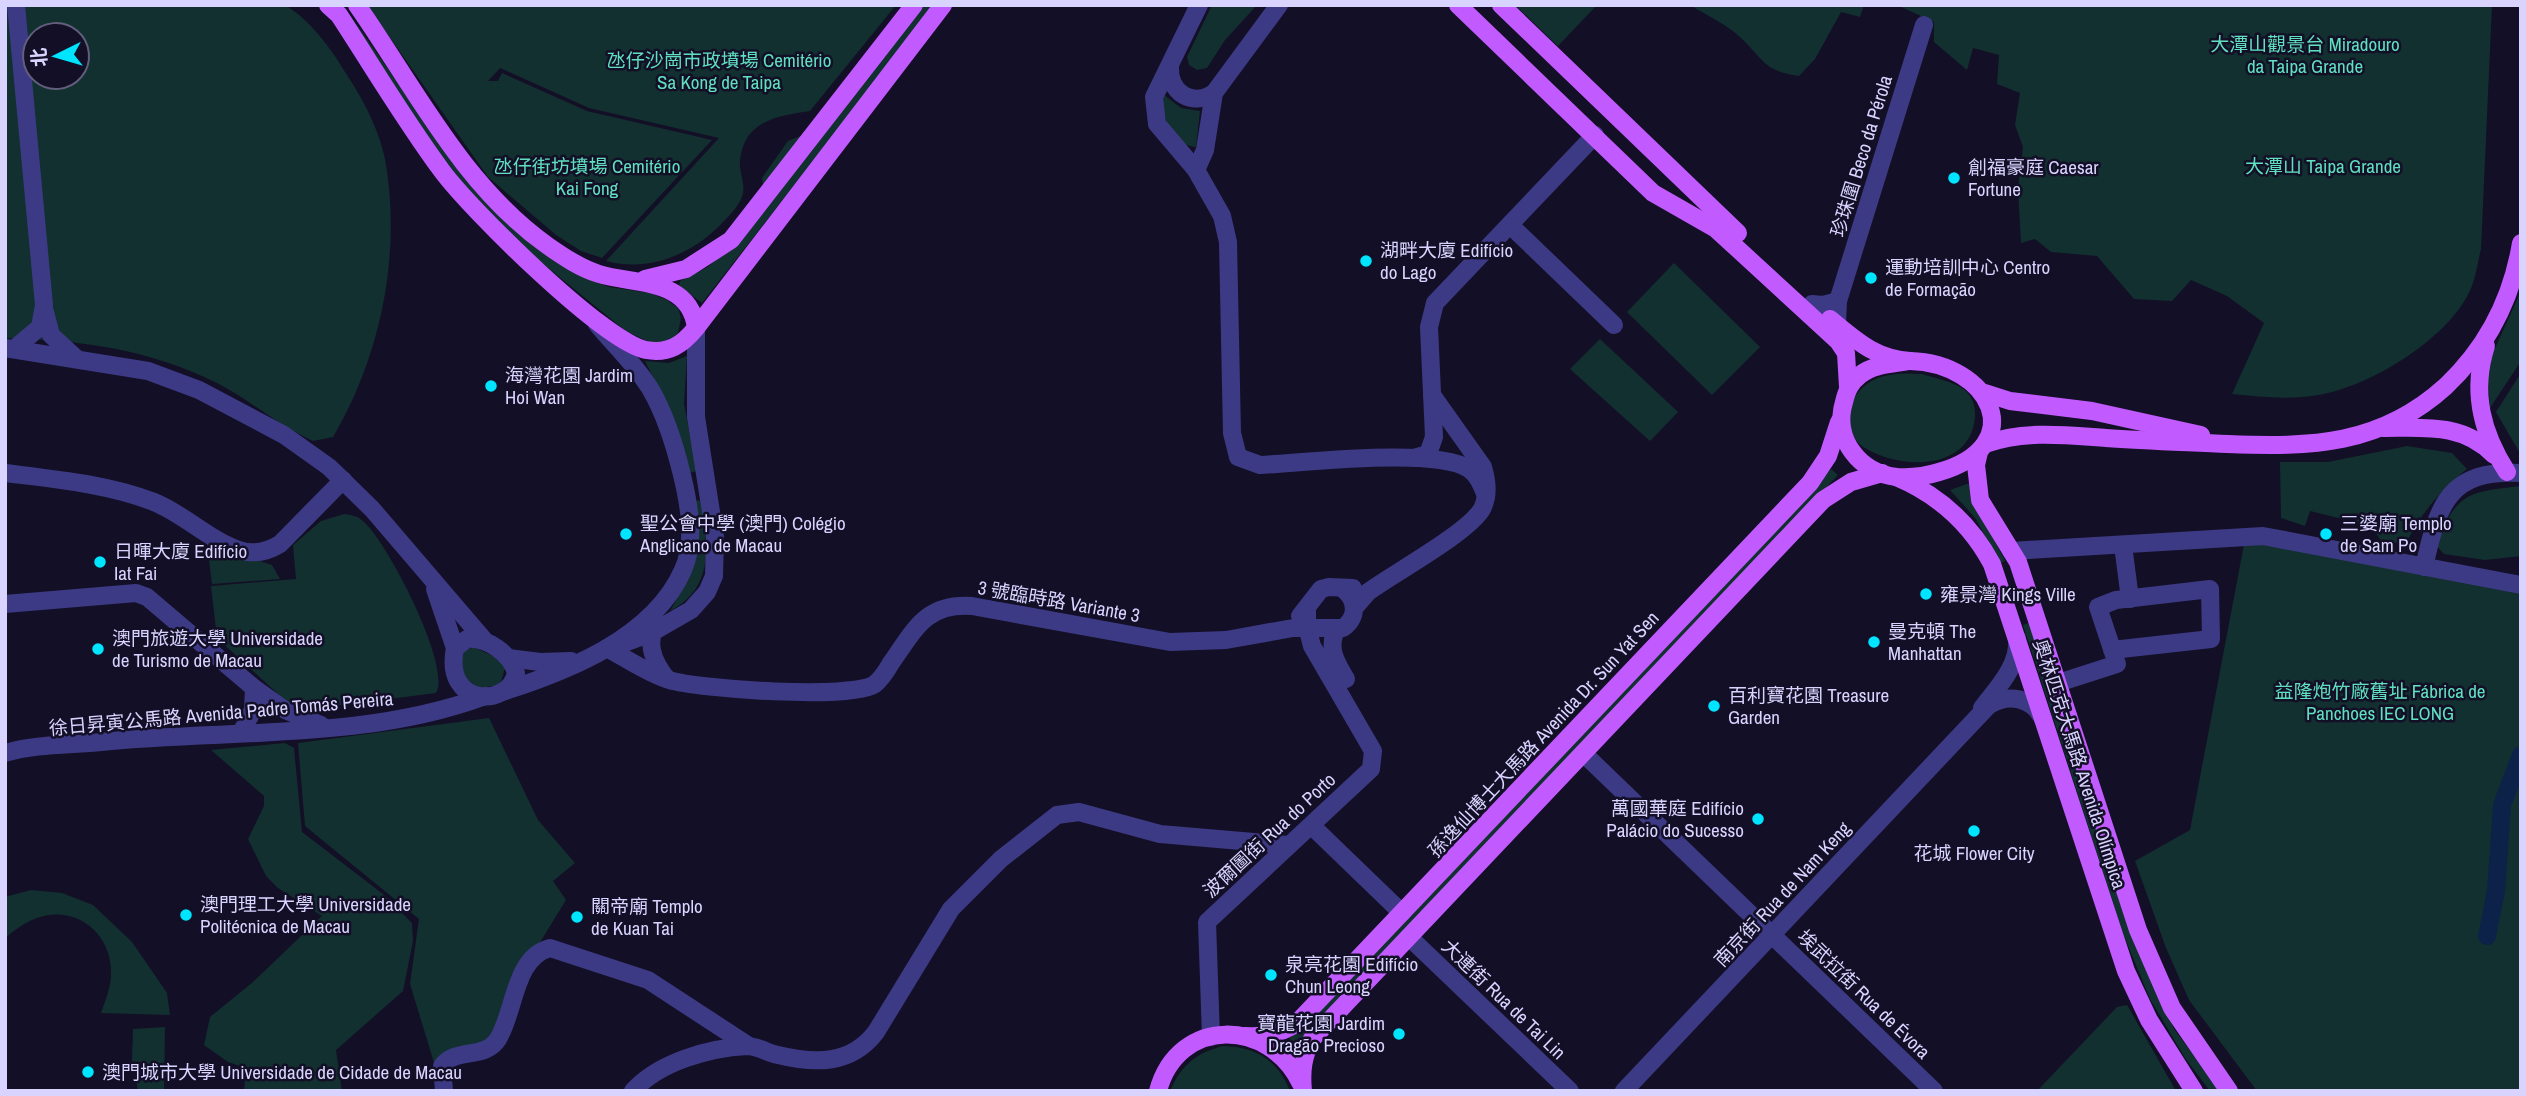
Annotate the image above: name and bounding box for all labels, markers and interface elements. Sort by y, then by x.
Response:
north arrow [21,21,91,91]
park label: 大潭山觀景台 Miradouro da Taipa Grande [2210,31,2400,79]
text: 北 [25,47,53,68]
park label: 氹仔沙崗市政墳場 Cemitério Sa Kong de Taipa [607,47,831,95]
street label: 珍珠圍 Beco da Pérola [1824,72,1898,240]
park label: 氹仔街坊墳場 Cemitério Kai Fong [494,153,680,201]
park label: 大潭山 Taipa Grande [2245,153,2401,179]
place label: 創福豪庭 Caesar Fortune [1968,154,2099,202]
marker: 創福豪庭 Caesar Fortune [1946,170,1962,186]
place label: 湖畔大廈 Edifício do Lago [1380,237,1513,285]
marker: 湖畔大廈 Edifício do Lago [1358,253,1374,269]
place label: 運動培訓中心 Centro de Formação [1885,254,2050,302]
marker: 運動培訓中心 Centro de Formação [1863,270,1879,286]
place label: 海灣花園 Jardim Hoi Wan [505,362,633,410]
marker: 海灣花園 Jardim Hoi Wan [483,378,499,394]
place label: 聖公會中學 (澳門) Colégio Anglicano de Macau [639,510,846,558]
place label: 三婆廟 Templo de Sam Po [2340,510,2452,558]
marker: 聖公會中學 (澳門) Colégio Anglicano de Macau [618,526,634,542]
marker: 三婆廟 Templo de Sam Po [2318,526,2334,542]
place label: 日暉大廈 Edifício Iat Fai [114,538,247,586]
marker: 日暉大廈 Edifício Iat Fai [92,554,108,570]
street label: 3 號臨時路 Variante 3 [976,574,1142,628]
place label: 雍景灣 Kings Ville [1940,581,2076,607]
marker: 雍景灣 Kings Ville [1918,586,1934,602]
street label: 孫逸仙博士大馬路 Avenida Dr. Sun Yat Sen [1422,605,1664,863]
place label: 曼克頓 The Manhattan [1888,618,1976,666]
place label: 澳門旅遊大學 Universidade de Turismo de Macau [112,625,323,673]
marker: 曼克頓 The Manhattan [1866,634,1882,650]
street label: 奧林匹克大馬路 Avenida Olímpica [2027,636,2133,892]
marker: 澳門旅遊大學 Universidade de Turismo de Macau [90,641,106,657]
park label: 益隆炮竹廠舊址 Fábrica de Panchoes IEC LONG [2274,678,2486,726]
place label: 百利寶花園 Treasure Garden [1728,682,1889,730]
street label: 徐日昇寅公馬路 Avenida Padre Tomás Pereira [48,685,395,741]
marker: 百利寶花園 Treasure Garden [1706,698,1722,714]
street label: 波爾圖街 Rua do Porto [1197,767,1341,903]
place label: 萬國華庭 Edifício Palácio do Sucesso [1606,795,1744,843]
marker: 萬國華庭 Edifício Palácio do Sucesso [1750,811,1766,827]
street label: 南京街 Rua de Nam Keng [1708,816,1856,972]
marker: 花城 Flower City [1966,823,1982,839]
place label: 花城 Flower City [1913,840,2035,866]
place label: 澳門理工大學 Universidade Politécnica de Macau [200,891,411,939]
place label: 關帝廟 Templo de Kuan Tai [591,893,703,941]
marker: 澳門理工大學 Universidade Politécnica de Macau [178,907,194,923]
marker: 關帝廟 Templo de Kuan Tai [569,909,585,925]
street label: 埃武拉街 Rua de Évora [1792,924,1936,1065]
street label: 大連街 Rua de Tai Lin [1436,933,1572,1065]
place label: 泉亮花園 Edifício Chun Leong [1285,951,1418,999]
marker: 泉亮花園 Edifício Chun Leong [1263,967,1279,983]
place label: 寶龍花園 Jardim Dragão Precioso [1257,1010,1385,1058]
marker: 寶龍花園 Jardim Dragão Precioso [1391,1026,1407,1042]
place label: 澳門城市大學 Universidade de Cidade de Macau [102,1059,462,1085]
marker: 澳門城市大學 Universidade de Cidade de Macau [80,1064,96,1080]

